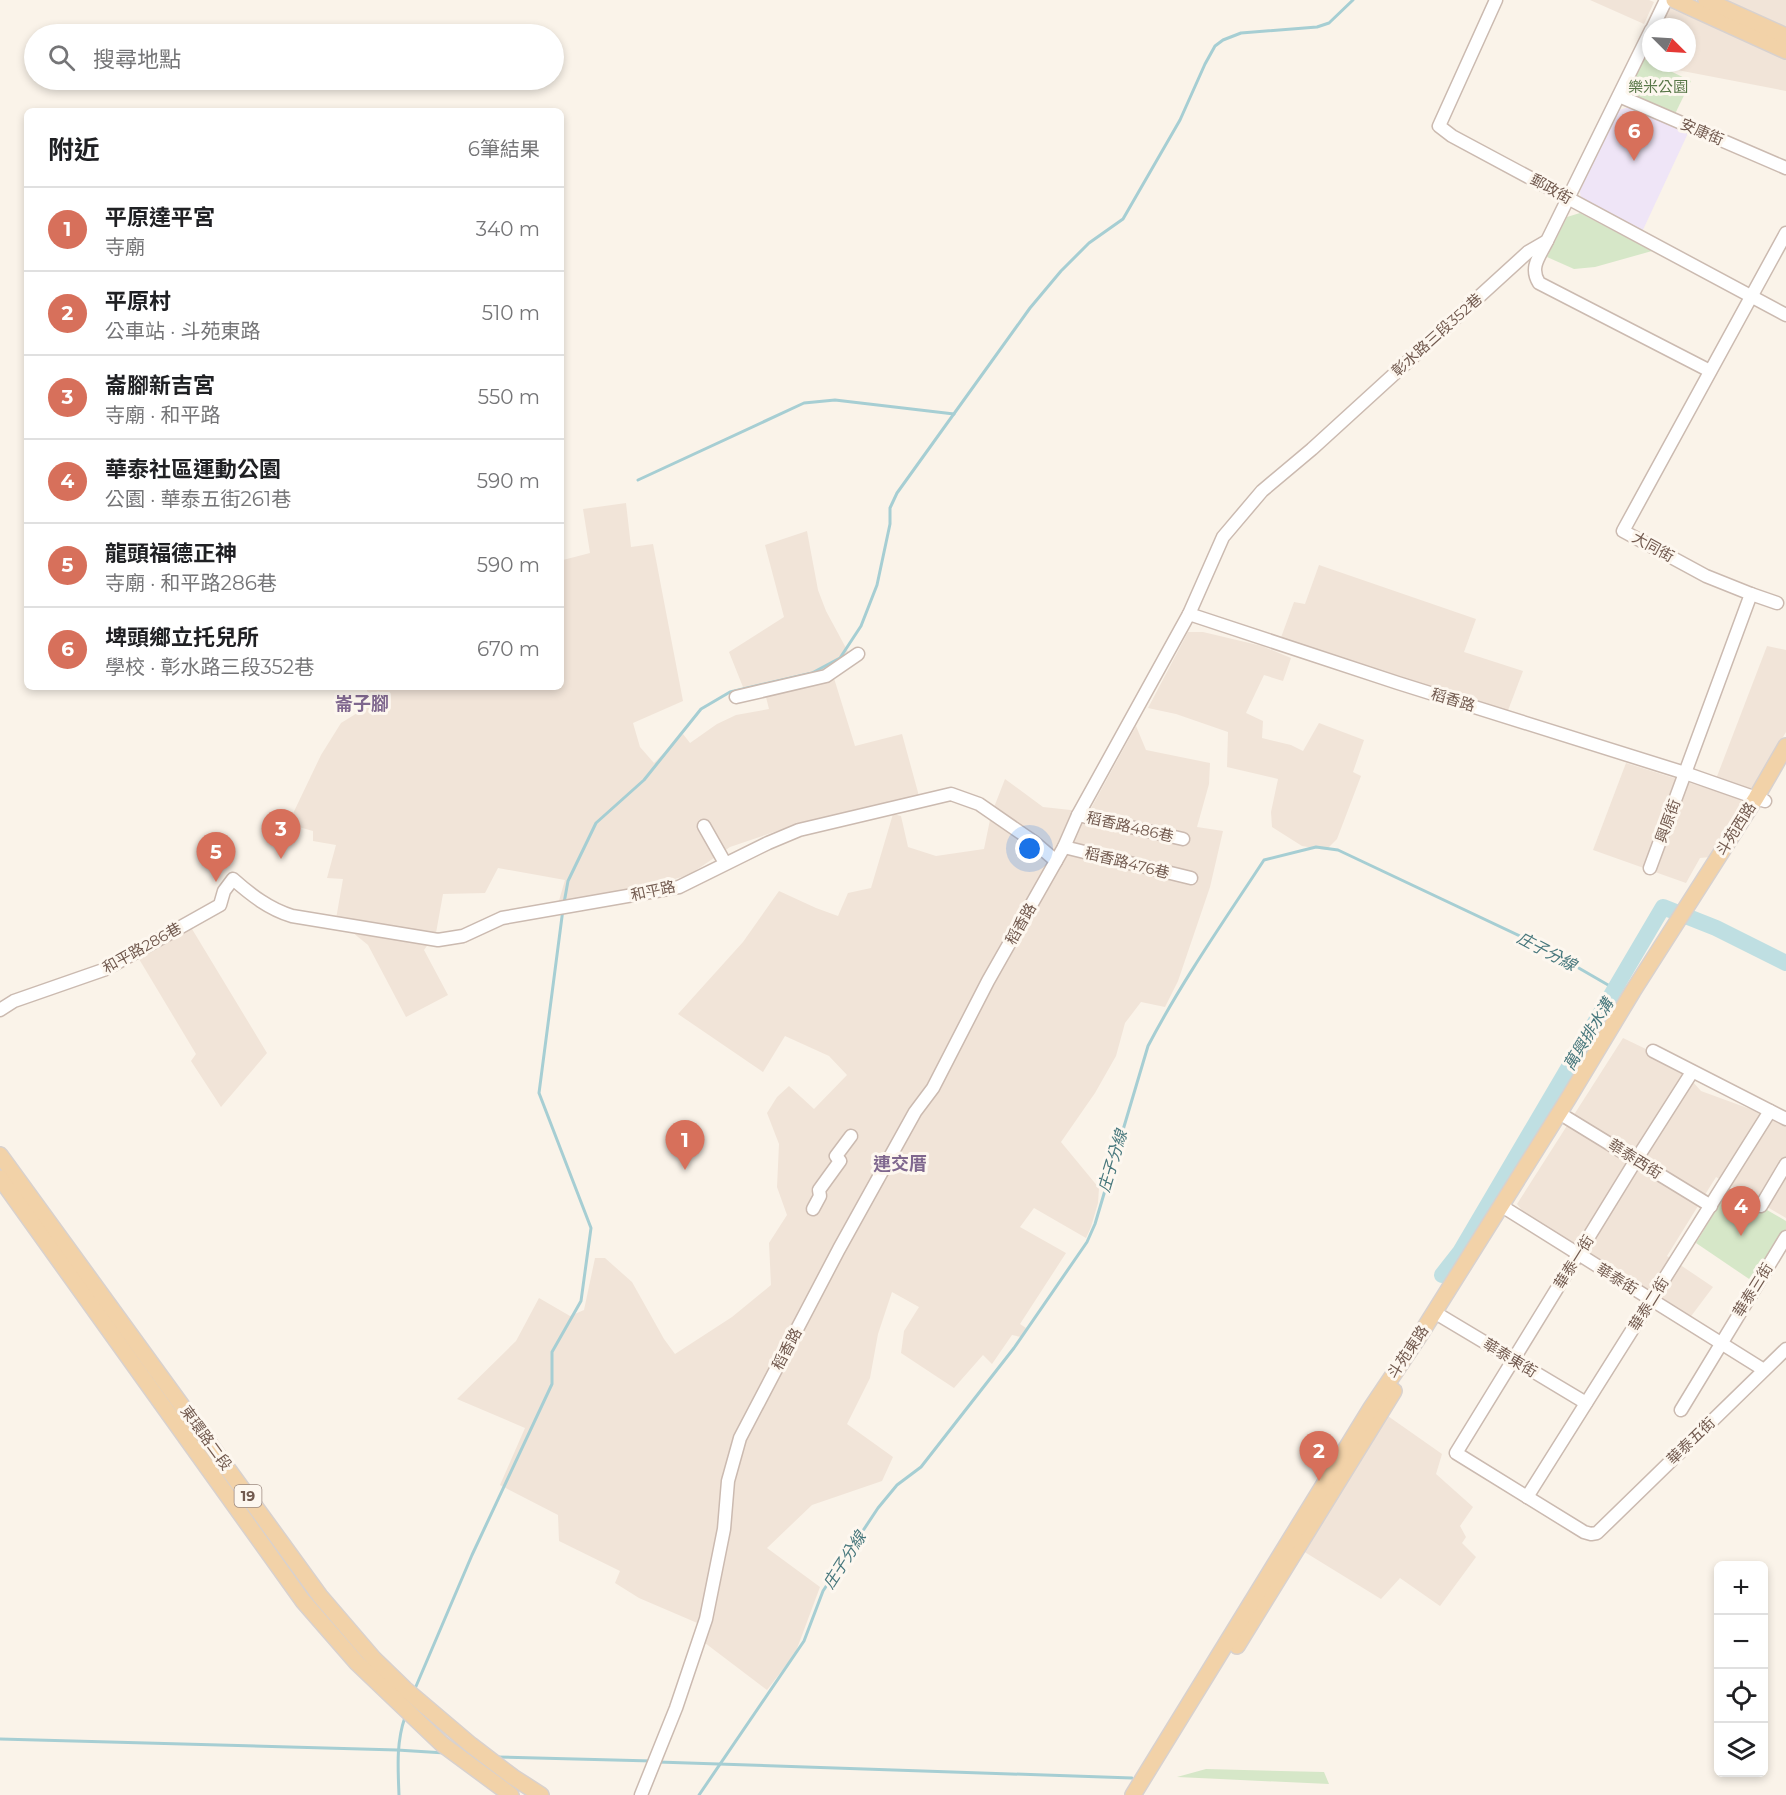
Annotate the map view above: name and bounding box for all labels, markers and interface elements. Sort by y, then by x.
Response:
north arrow [1642,18,1696,72]
search box [24,24,564,90]
icon: search [45,41,78,74]
text: 搜尋地點 [93,46,181,73]
park label: 樂米公園 [1628,77,1688,96]
pin: 6 [1614,112,1654,161]
street label: 安康街 [1678,114,1727,149]
text: 附近 [48,134,100,166]
text: 6筆結果 [468,137,540,161]
street label: 郵政街 [1527,169,1576,208]
text: 平原達平宮 [105,204,215,231]
text: 1 [64,217,71,241]
text: 340 m [476,217,540,241]
text: 寺廟 [105,235,145,259]
text: 平原村 [105,288,171,315]
street label: 彰水路三段352巷 [1387,289,1486,380]
text: 2 [62,301,73,325]
text: 510 m [482,301,540,325]
text: 公車站 · 斗苑東路 [105,319,261,343]
text: 崙腳新吉宮 [105,372,215,399]
text: 3 [62,385,73,409]
text: 550 m [478,385,540,409]
text: 寺廟 · 和平路 [105,403,221,427]
text: 華泰社區運動公園 [105,456,281,483]
text: 4 [61,469,74,493]
text: 590 m [477,469,540,493]
text: 公園 · 華泰五街261巷 [105,487,291,511]
street label: 大同街 [1629,527,1678,566]
text: 龍頭福德正神 [105,540,237,567]
text: 5 [62,553,73,577]
text: 590 m [477,553,540,577]
text: 寺廟 · 和平路286巷 [105,571,277,595]
text: 埤頭鄉立托兒所 [105,624,259,651]
text: 6 [61,637,74,661]
text: 670 m [477,637,540,661]
text: 學校 · 彰水路三段352巷 [105,655,314,679]
street label: 稻香路 [1429,684,1477,715]
district label: 崙子腳 [335,693,389,715]
street label: 興原街 [1651,796,1684,845]
street label: 斗苑西路 [1712,798,1760,859]
street label: 稻香路486巷 [1085,807,1176,846]
pin: 3 [262,810,300,859]
pin: 5 [196,832,236,882]
your location [1015,834,1044,863]
street label: 稻香路476巷 [1083,843,1172,882]
street label: 和平路 [629,877,677,904]
street label: 稻香路 [1001,900,1040,948]
street label: 和平路286巷 [99,918,185,977]
water label: 庄子分線 [1514,928,1581,976]
water label: 萬興排水溝 [1560,993,1618,1073]
pin: 1 [666,1120,704,1170]
water label: 庄子分線 [1094,1126,1132,1195]
street label: 華泰西街 [1605,1135,1666,1183]
district label: 連交厝 [873,1153,927,1175]
pin: 4 [1722,1186,1760,1236]
street label: 華泰一街 [1550,1231,1598,1292]
street label: 華泰街 [1593,1259,1641,1298]
street label: 華泰三街 [1729,1259,1777,1320]
street label: 華泰二街 [1625,1273,1673,1334]
street label: 斗苑東路 [1383,1322,1432,1382]
street label: 稻香路 [768,1324,806,1373]
street label: 華泰東街 [1480,1334,1541,1381]
street label: 東環路二段 [177,1402,236,1474]
street label: 華泰五街 [1662,1413,1719,1468]
pin: 2 [1300,1432,1338,1481]
road number: 19 [234,1485,262,1507]
water label: 庄子分線 [819,1527,871,1592]
map controls [1714,1561,1768,1777]
button: + [1714,1561,1768,1615]
button: − [1714,1615,1768,1669]
button: locate [1714,1669,1768,1723]
button: layers [1714,1723,1768,1777]

